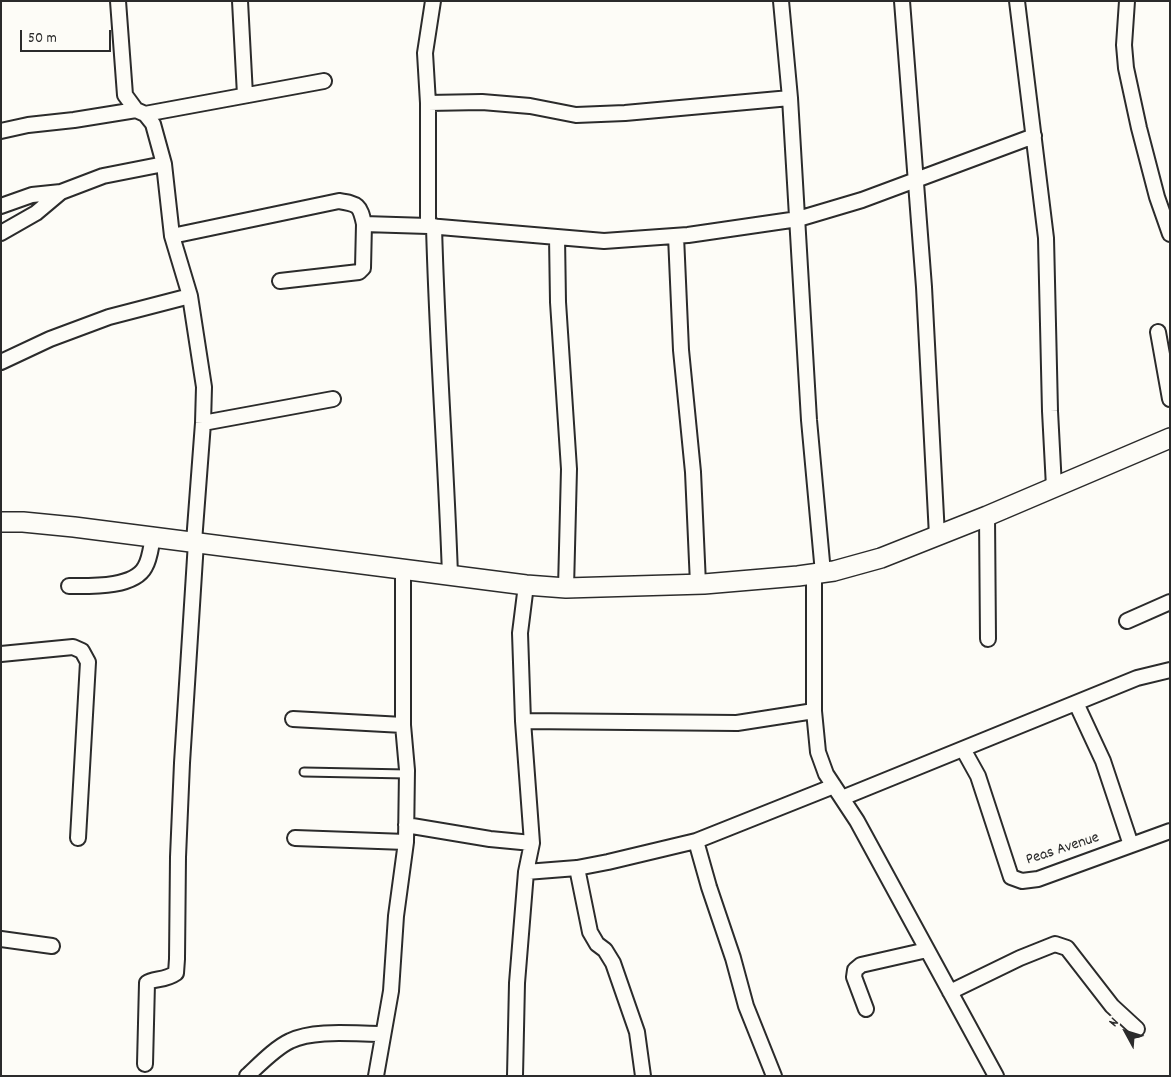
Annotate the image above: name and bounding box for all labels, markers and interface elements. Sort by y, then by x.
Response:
scale bar [22,20,114,52]
text: 50 m [28,28,57,50]
street label: Peas Avenue [1024,829,1102,871]
north arrow [1101,1007,1151,1057]
text: N [1104,1014,1124,1032]

